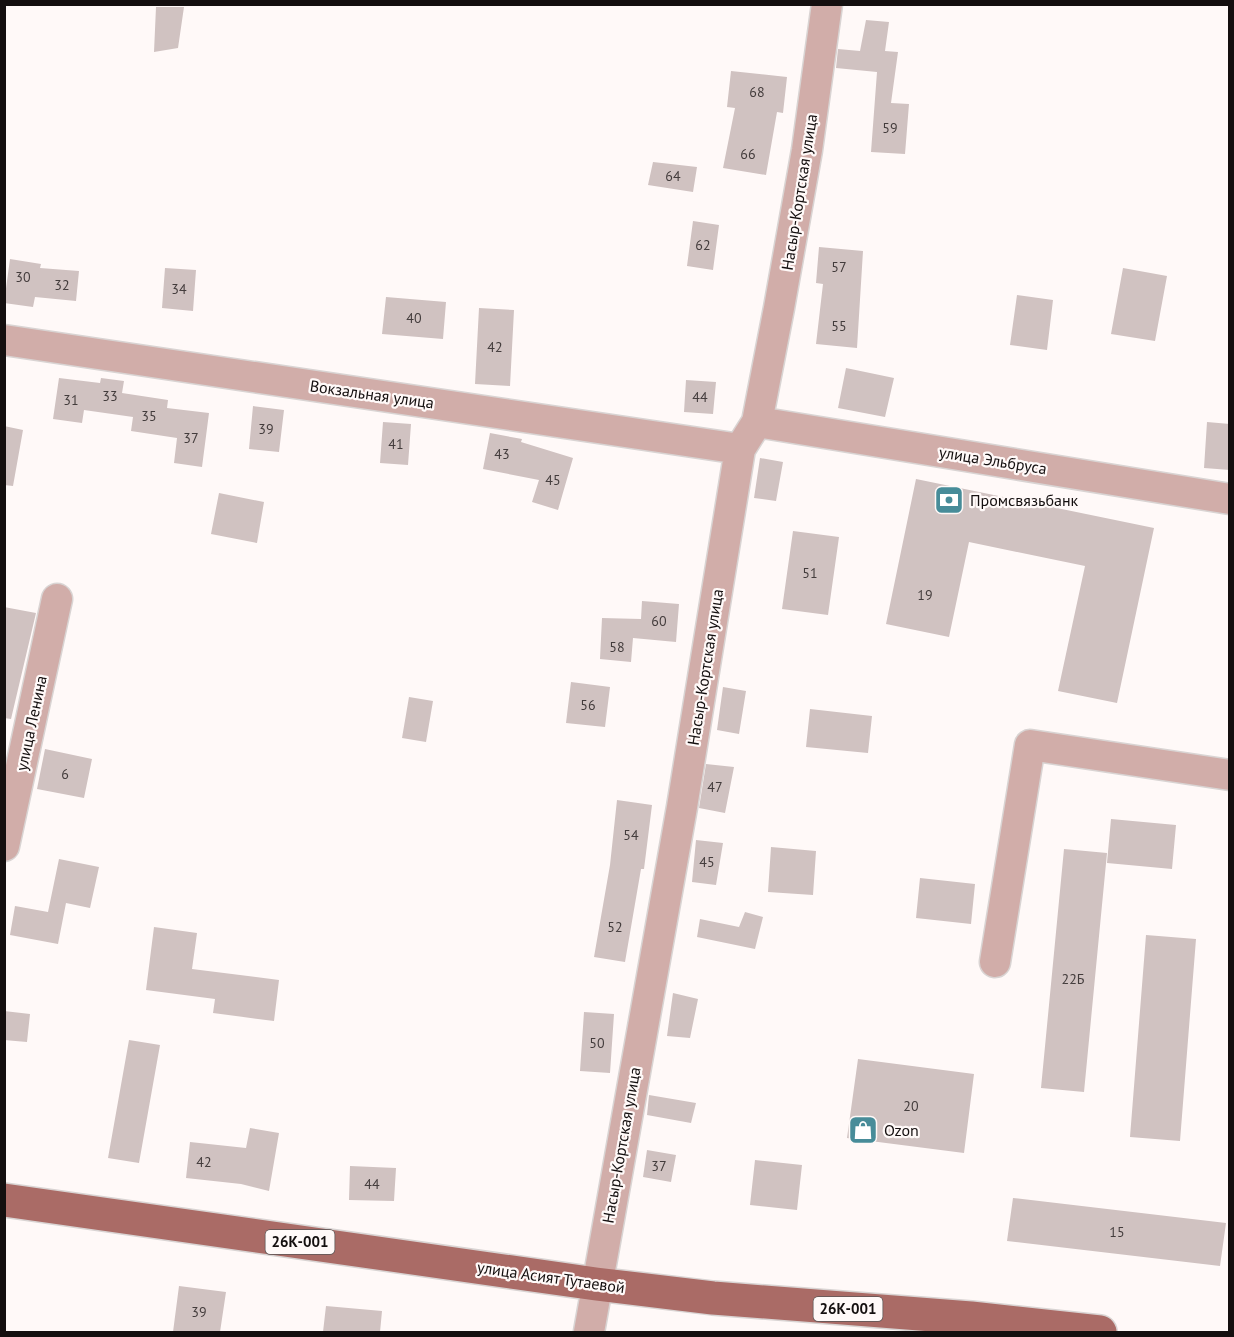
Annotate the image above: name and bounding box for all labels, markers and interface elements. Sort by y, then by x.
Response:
house number: 68 [749,83,765,101]
street label: Насыр-Кортская улица [777,112,821,272]
house number: 59 [882,119,898,137]
house number: 66 [740,145,756,163]
house number: 64 [665,167,681,185]
house number: 62 [695,236,711,254]
house number: 57 [831,258,847,276]
house number: 30 [15,268,31,286]
house number: 32 [54,276,70,294]
house number: 34 [171,280,187,298]
house number: 40 [406,309,422,327]
house number: 55 [831,317,847,335]
house number: 42 [487,338,503,356]
street label: Вокзальная улица [309,375,435,413]
house number: 33 [102,387,118,405]
house number: 44 [692,388,708,406]
house number: 31 [63,391,79,409]
house number: 35 [141,407,157,425]
house number: 39 [258,420,274,438]
house number: 37 [183,429,199,447]
house number: 41 [388,435,404,453]
street label: улица Эльбруса [938,442,1048,478]
house number: 43 [494,445,510,463]
house number: 45 [545,471,561,489]
bank icon: Промсвязьбанк [933,484,965,516]
place label: Промсвязьбанк [970,490,1079,510]
house number: 51 [802,564,818,582]
house number: 19 [917,586,933,604]
street label: Насыр-Кортская улица [683,587,727,747]
house number: 60 [651,612,667,630]
house number: 58 [609,638,625,656]
street label: улица Ленина [11,674,51,772]
house number: 56 [580,696,596,714]
house number: 6 [61,765,69,783]
house number: 47 [707,778,723,796]
house number: 54 [623,826,639,844]
house number: 45 [699,853,715,871]
house number: 52 [607,918,623,936]
house number: 22Б [1062,970,1085,988]
house number: 50 [589,1034,605,1052]
street label: Насыр-Кортская улица [597,1065,645,1225]
house number: 20 [903,1097,919,1115]
shop icon: Ozon [847,1114,879,1146]
place label: Ozon [884,1120,919,1140]
house number: 42 [196,1153,212,1171]
house number: 37 [651,1157,667,1175]
house number: 44 [364,1175,380,1193]
house number: 15 [1109,1223,1125,1241]
road number: 26К-001 [266,1230,334,1254]
street label: улица Асият Тутаевой [476,1257,626,1297]
road number: 26К-001 [814,1297,882,1321]
house number: 39 [191,1303,207,1321]

